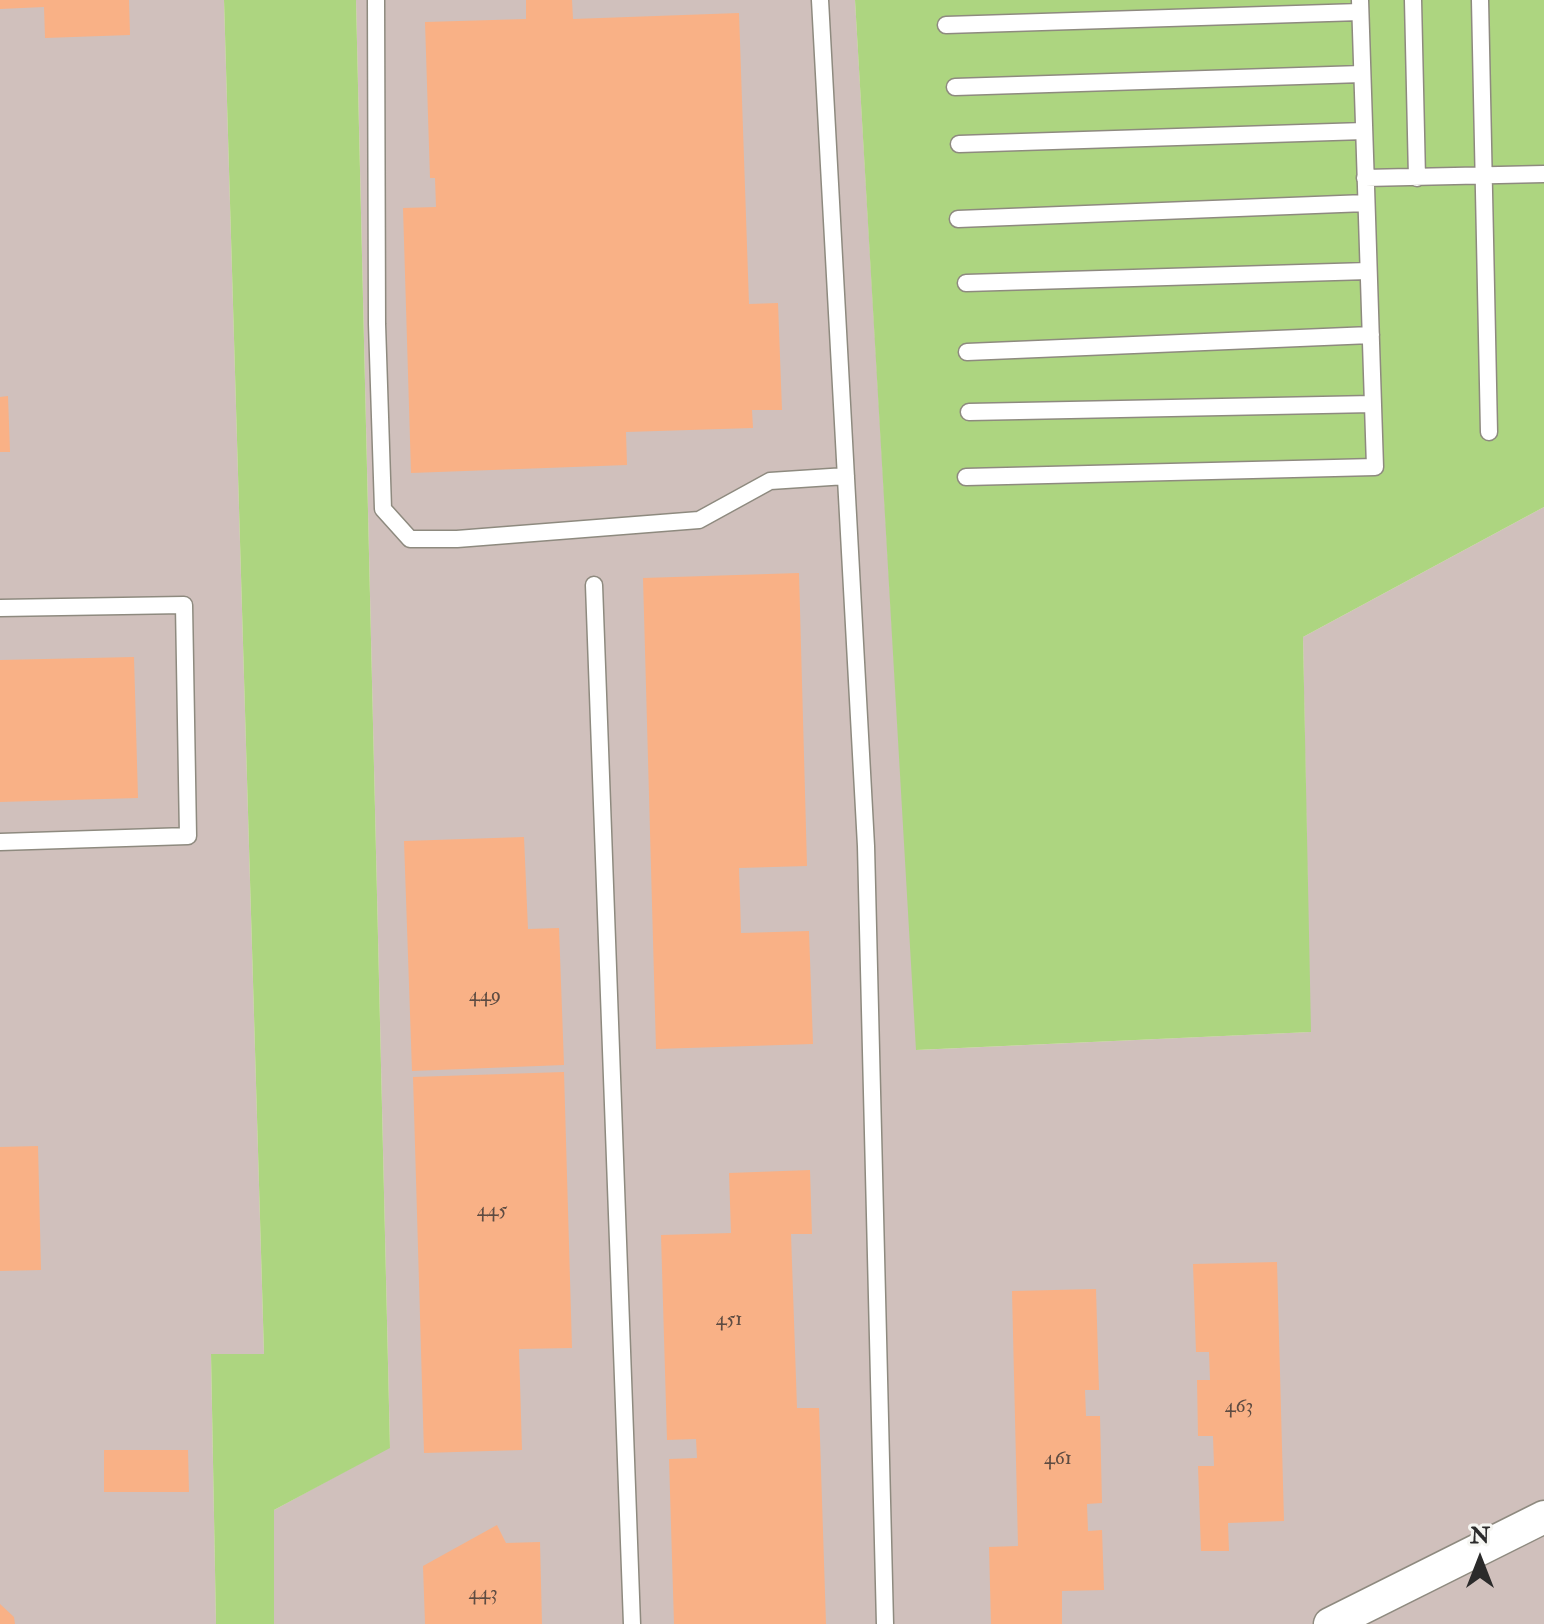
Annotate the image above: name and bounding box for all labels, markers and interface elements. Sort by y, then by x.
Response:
house number: 449 [469,985,501,1009]
house number: 445 [477,1200,507,1224]
house number: 451 [716,1309,742,1333]
house number: 463 [1225,1396,1253,1420]
house number: 461 [1044,1448,1072,1472]
north arrow [1440,1520,1520,1600]
text: N [1470,1522,1490,1550]
house number: 443 [468,1583,498,1607]

